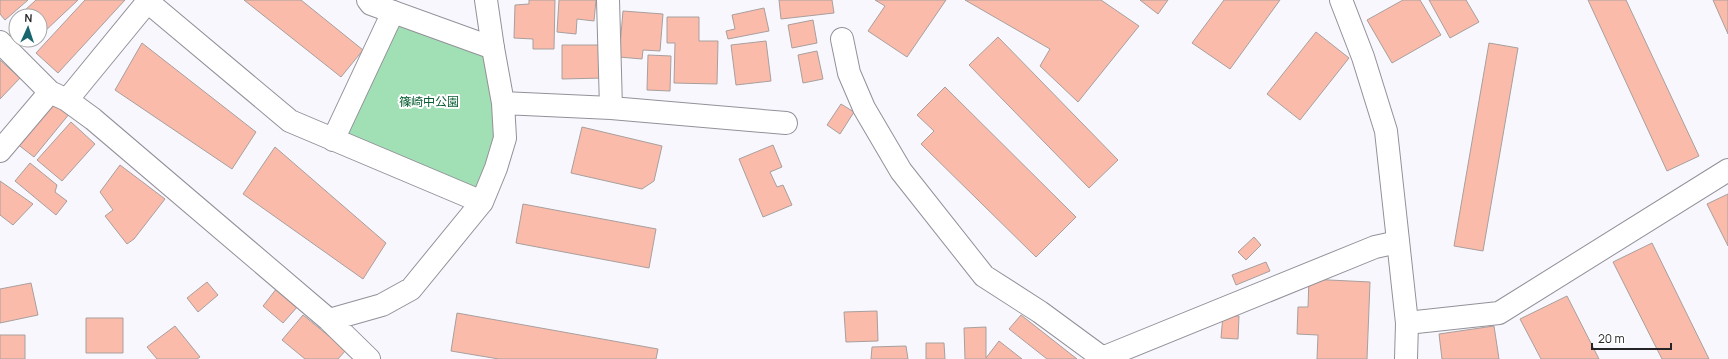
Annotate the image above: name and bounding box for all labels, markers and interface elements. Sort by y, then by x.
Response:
north arrow [8,8,48,48]
text: N [24,10,33,25]
park label: 篠崎中公園 [399,93,459,110]
scale bar [1592,325,1671,351]
text: 20 m [1598,330,1625,347]

